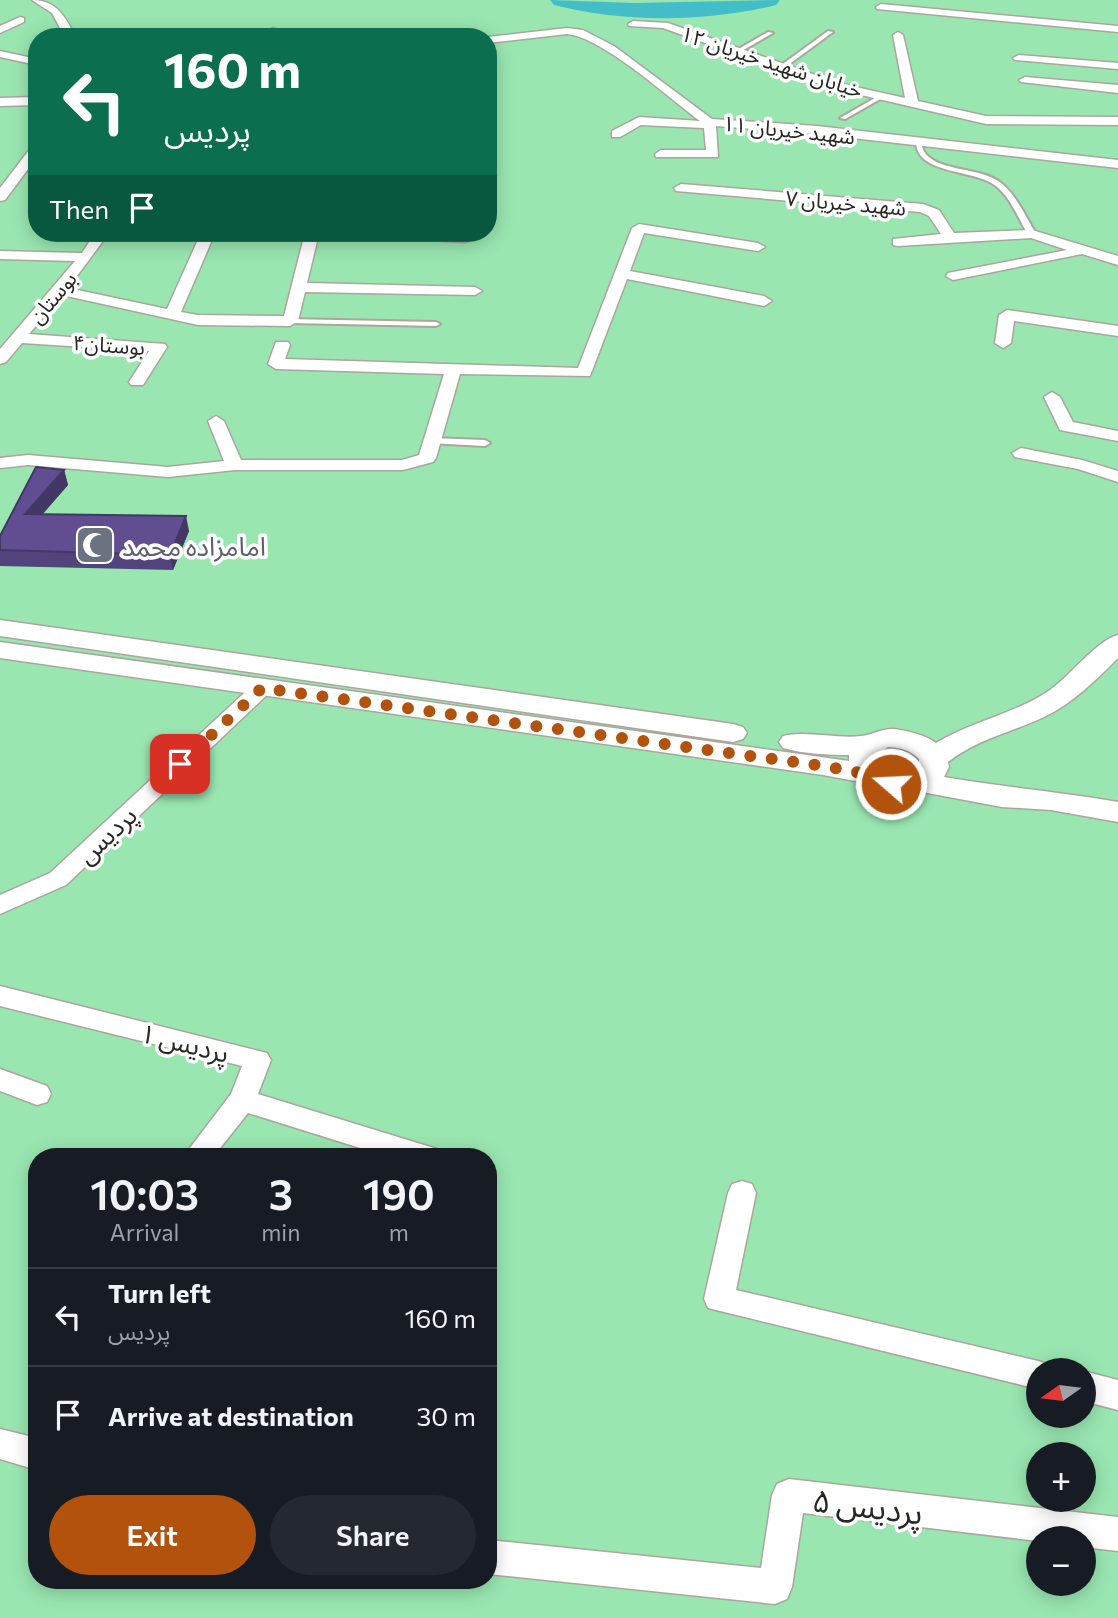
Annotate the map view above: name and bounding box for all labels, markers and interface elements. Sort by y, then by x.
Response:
street label: خیابان شهید خیریان ۱۲ [678,20,866,103]
text: 160 m [164,38,301,98]
icon: left [49,56,140,147]
text: پردیس [164,109,251,149]
street label: شهید خیریان ۱۱ [722,110,856,149]
street label: شهید خیریان ۷ [785,184,907,221]
icon: arrive [123,189,161,227]
text: Then [49,193,109,224]
street label: بوستان [23,266,82,329]
street label: بوستان۴ [72,329,146,360]
mosque icon: امامزاده محمد [74,524,116,566]
place label: امامزاده محمد [122,530,266,562]
pin [150,734,210,794]
icon: arrive [161,745,199,783]
position arrow [854,747,928,821]
street label: پردیس [70,799,145,872]
street label: پردیس ۱ [137,1016,233,1071]
text: 10:03 [90,1167,199,1219]
text: 3 [269,1167,293,1219]
text: 190 [363,1167,435,1219]
text: Arrival [110,1218,179,1246]
text: min [261,1218,300,1246]
text: m [389,1218,409,1246]
text: Turn left [108,1277,211,1308]
icon: left [49,1298,87,1336]
text: 160 m [404,1302,476,1333]
text: پردیس [108,1317,170,1345]
north arrow [1026,1358,1096,1428]
map controls [1026,1358,1096,1596]
icon: arrive [49,1396,87,1434]
text: Arrive at destination [108,1400,354,1431]
text: 30 m [417,1400,476,1431]
button: + [1026,1442,1096,1512]
street label: پردیس ۵ [810,1478,926,1534]
button: Exit [49,1495,256,1575]
button: Share [270,1495,476,1575]
button: − [1026,1526,1096,1596]

